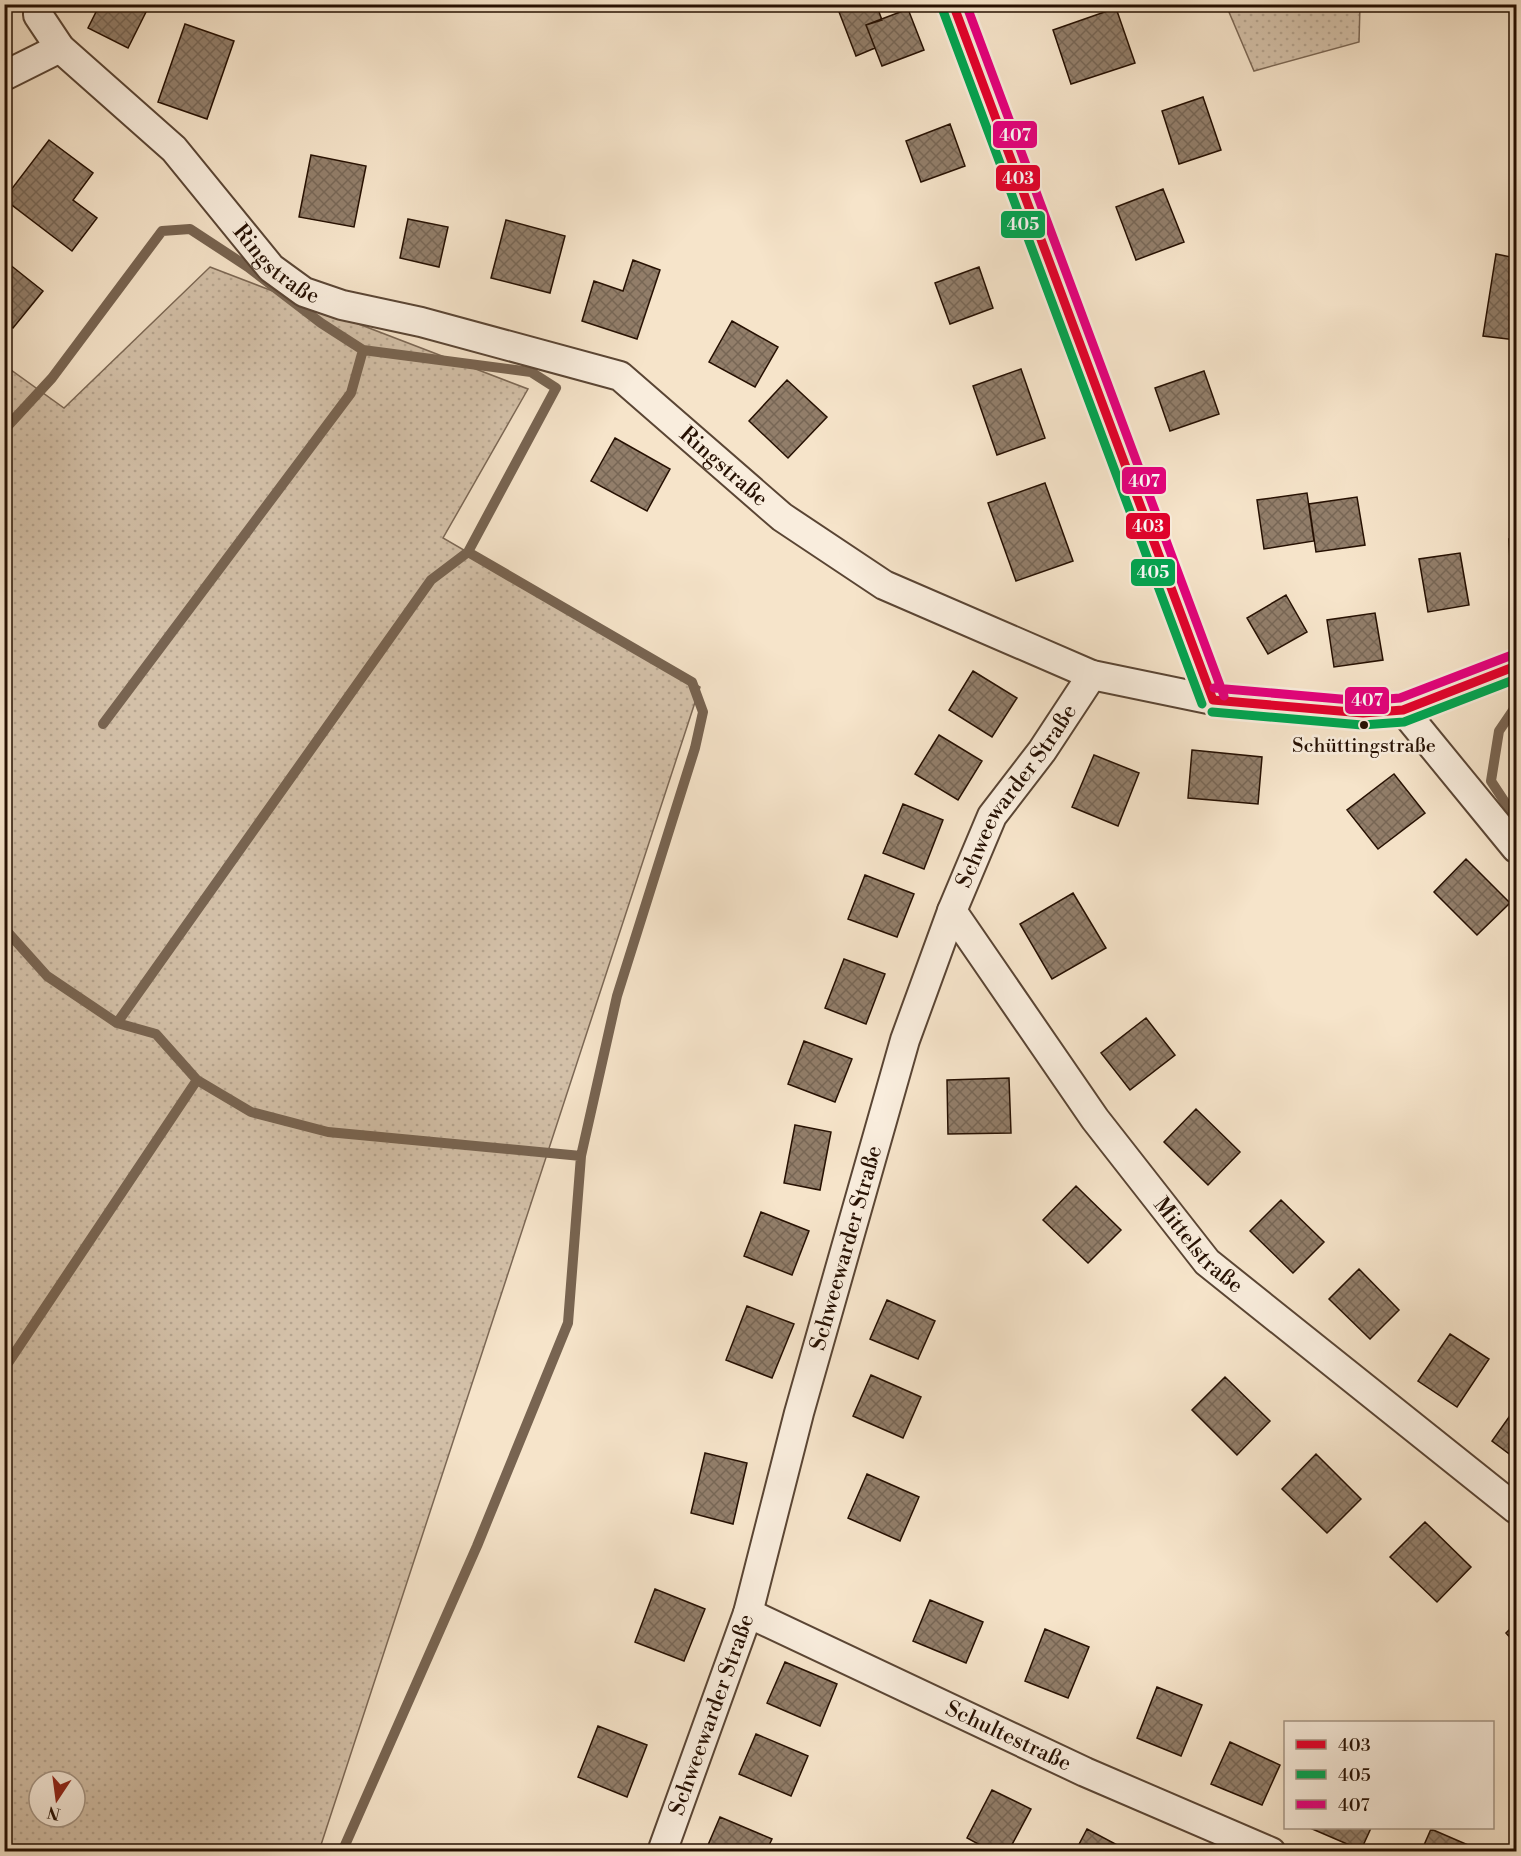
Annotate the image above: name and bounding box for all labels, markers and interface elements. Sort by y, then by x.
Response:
line badge: 407 [992,120,1038,149]
text: 407 [999,126,1031,146]
line badge: 403 [995,164,1041,192]
text: 403 [1002,169,1034,189]
line badge: 405 [1000,210,1046,239]
text: 405 [1007,215,1039,235]
street label: Ringstraße [227,219,323,310]
street label: Ringstraße [674,420,774,512]
line badge: 407 [1121,466,1167,495]
text: 407 [1128,472,1160,492]
line badge: 403 [1125,512,1171,540]
text: 403 [1132,517,1164,537]
line badge: 405 [1130,558,1176,587]
text: 405 [1137,563,1169,583]
line badge: 407 [1344,686,1390,715]
text: 407 [1351,691,1383,711]
street label: Schweewarder Straße [950,699,1083,892]
marker: Schüttingstraße [1358,719,1370,731]
place label: Schüttingstraße [1292,734,1436,759]
street label: Schweewarder Straße [804,1142,888,1353]
street label: Mittelstraße [1148,1192,1249,1299]
street label: Schweewarder Straße [663,1610,760,1819]
street label: Schultestraße [941,1695,1076,1777]
legend [1284,1721,1494,1829]
text: 403 [1338,1734,1371,1757]
text: 405 [1338,1764,1371,1787]
north arrow [27,1769,87,1829]
text: 407 [1338,1794,1370,1817]
text: N [45,1801,62,1824]

